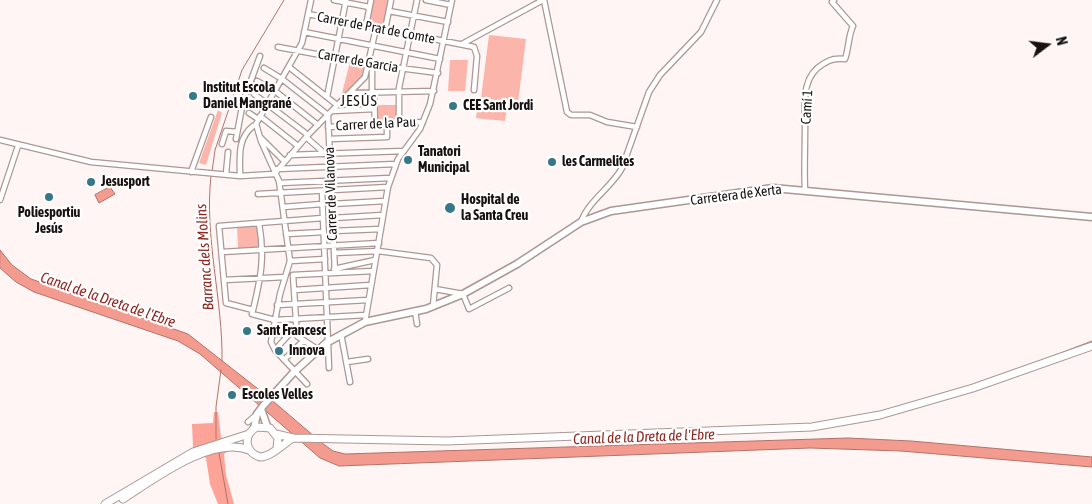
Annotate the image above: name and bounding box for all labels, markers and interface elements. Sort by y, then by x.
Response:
street label: Carrer de Prat de Comte [316,8,436,48]
north arrow [1022,20,1072,70]
text: N [1053,35,1070,47]
street label: Carrer de Garcia [316,46,400,76]
place label: Institut Escola Daniel Mangrané [203,80,292,112]
street label: Camí 1 [798,89,816,125]
marker: Institut Escola Daniel Mangrané [187,90,199,102]
district label: JESÚS [340,92,378,110]
place label: CEE Sant Jordi [463,98,533,114]
marker: CEE Sant Jordi [447,100,459,112]
street label: Carrer de la Pau [335,114,417,134]
place label: Tanatori Municipal [418,144,469,176]
street label: Carrer de Vilanova [321,147,341,241]
marker: Tanatori Municipal [402,154,414,166]
place label: les Carmelites [562,154,634,170]
marker: les Carmelites [546,156,558,168]
place label: Jesusport [101,174,150,190]
marker: Jesusport [85,176,97,188]
street label: Carretera de Xerta [689,181,783,209]
marker: Poliesportiu Jesús [43,191,55,203]
place label: Hospital de la Santa Creu [461,192,528,224]
marker: Hospital de la Santa Creu [443,201,457,215]
water label: Barranc dels Molins [192,203,218,311]
place label: Poliesportiu Jesús [18,205,80,238]
water label: Canal de la Dreta de l'Ebre [38,268,178,332]
place label: Sant Francesc [257,323,326,339]
marker: Sant Francesc [241,325,253,337]
place label: Innova [289,343,325,359]
marker: Innova [273,345,285,357]
place label: Escoles Velles [242,387,313,403]
marker: Escoles Velles [226,389,238,401]
water label: Canal de la Dreta de l'Ebre [573,426,715,448]

